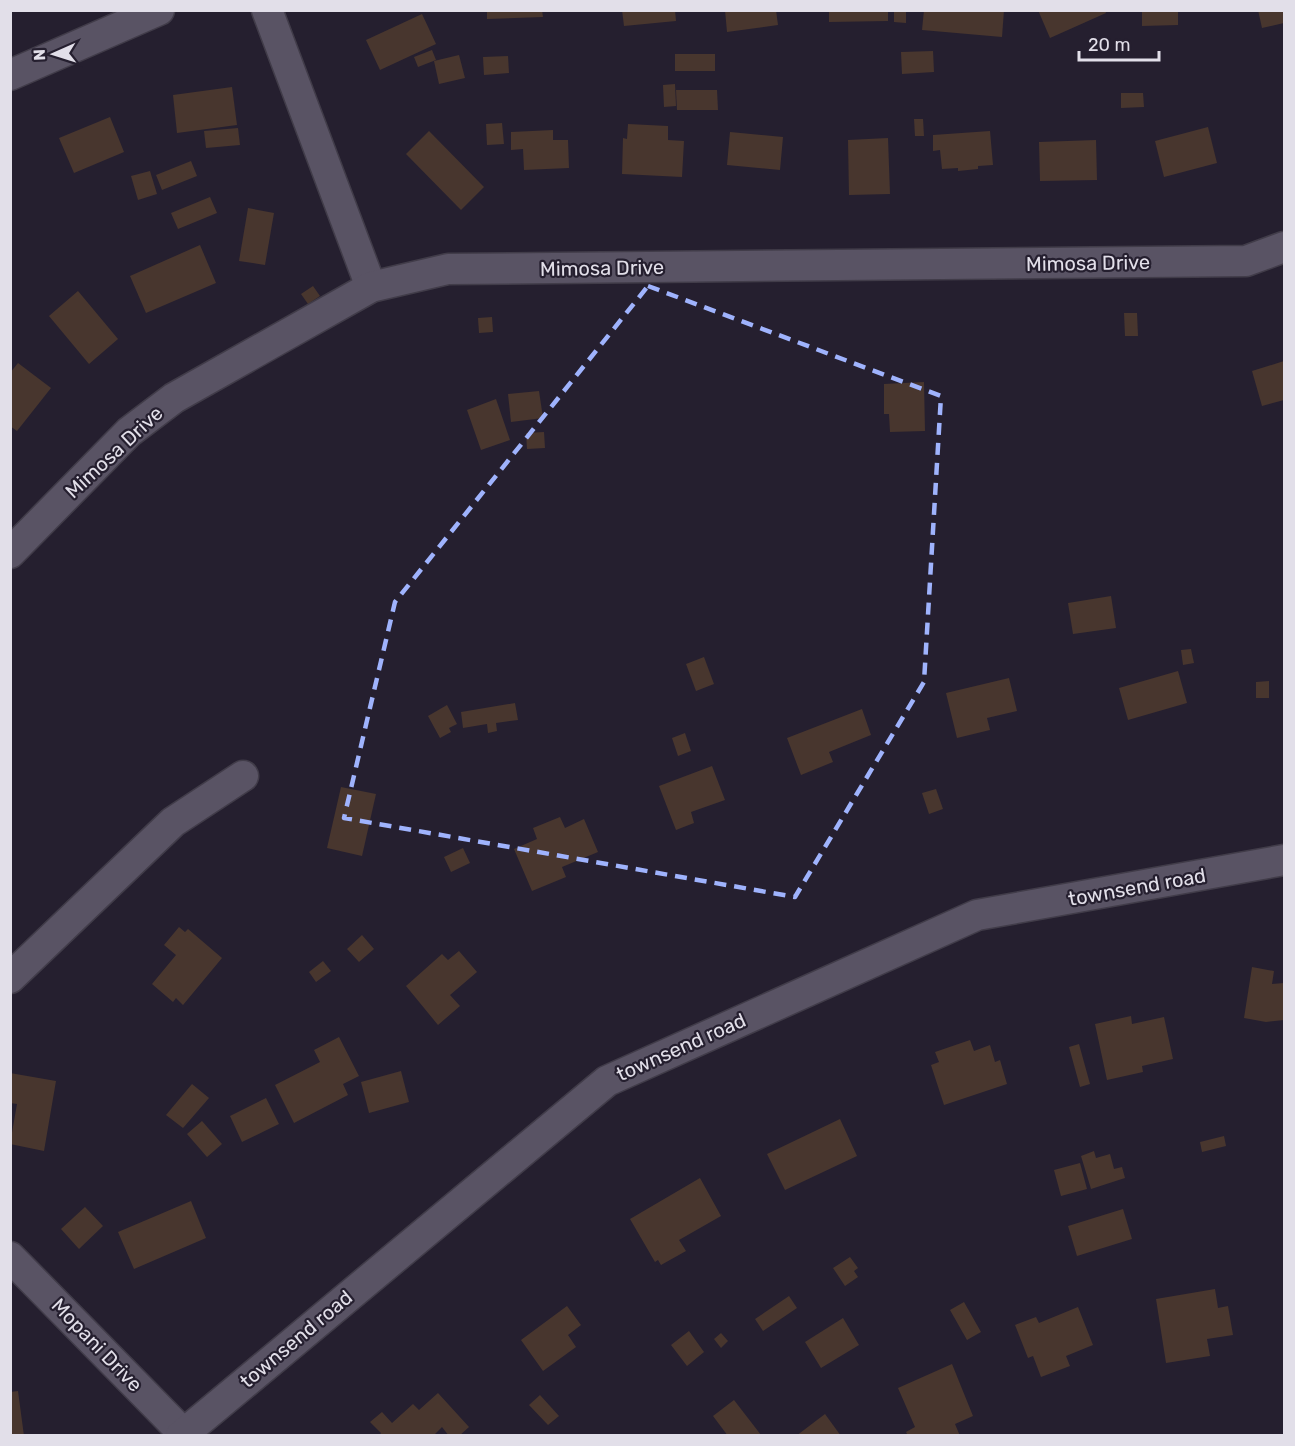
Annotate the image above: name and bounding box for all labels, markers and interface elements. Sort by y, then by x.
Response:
north arrow [24,24,84,84]
scale bar [1079,24,1158,62]
text: 20 m [1088,34,1130,56]
text: N [30,49,49,61]
street label: Mimosa Drive [1026,250,1150,276]
street label: Mimosa Drive [540,255,664,281]
street label: Mimosa Drive [60,401,168,503]
street label: townsend road [1066,863,1208,911]
street label: townsend road [612,1008,750,1086]
street label: townsend road [235,1285,357,1393]
street label: Mopani Drive [47,1293,147,1397]

